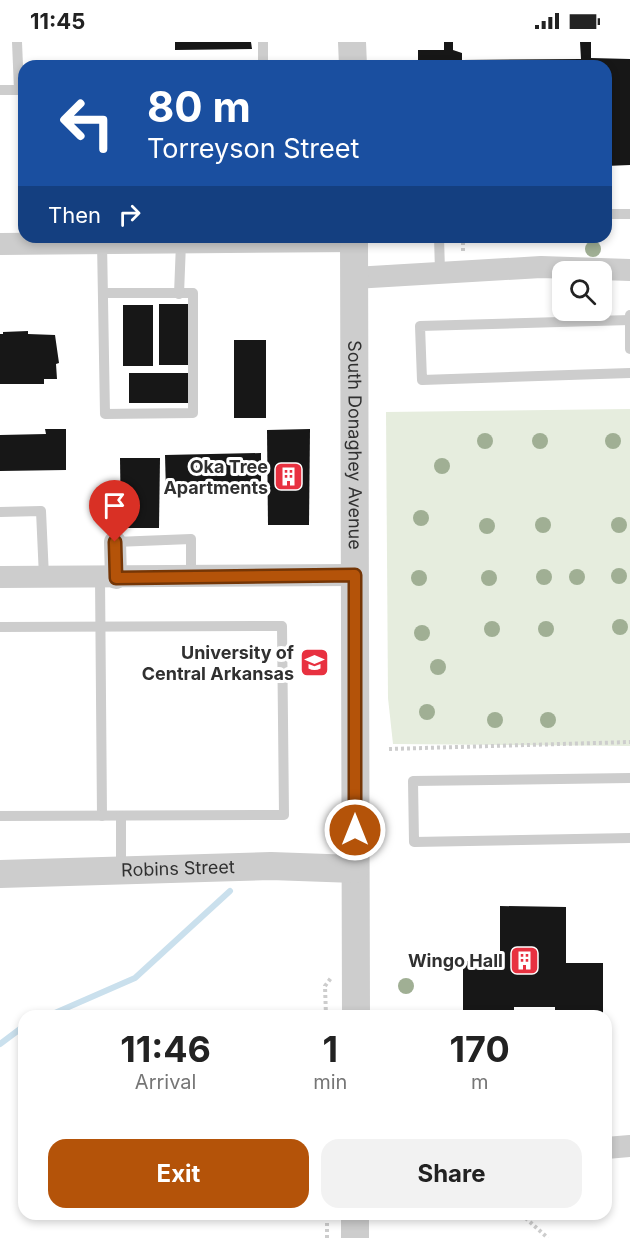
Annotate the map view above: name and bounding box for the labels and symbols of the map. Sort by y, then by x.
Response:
street label: South Donaghey Avenue [344,340,366,550]
place label: Oka Tree Apartments [163,456,268,498]
building icon: Oka Tree Apartments [273,461,305,493]
pin [89,480,140,542]
place label: University of Central Arkansas [142,642,294,684]
school or university icon: University of Central Arkansas [299,647,331,679]
position arrow [323,798,387,862]
street label: Robins Street [121,856,235,880]
building icon: Wingo Hall [508,945,540,977]
place label: Wingo Hall [408,950,503,971]

